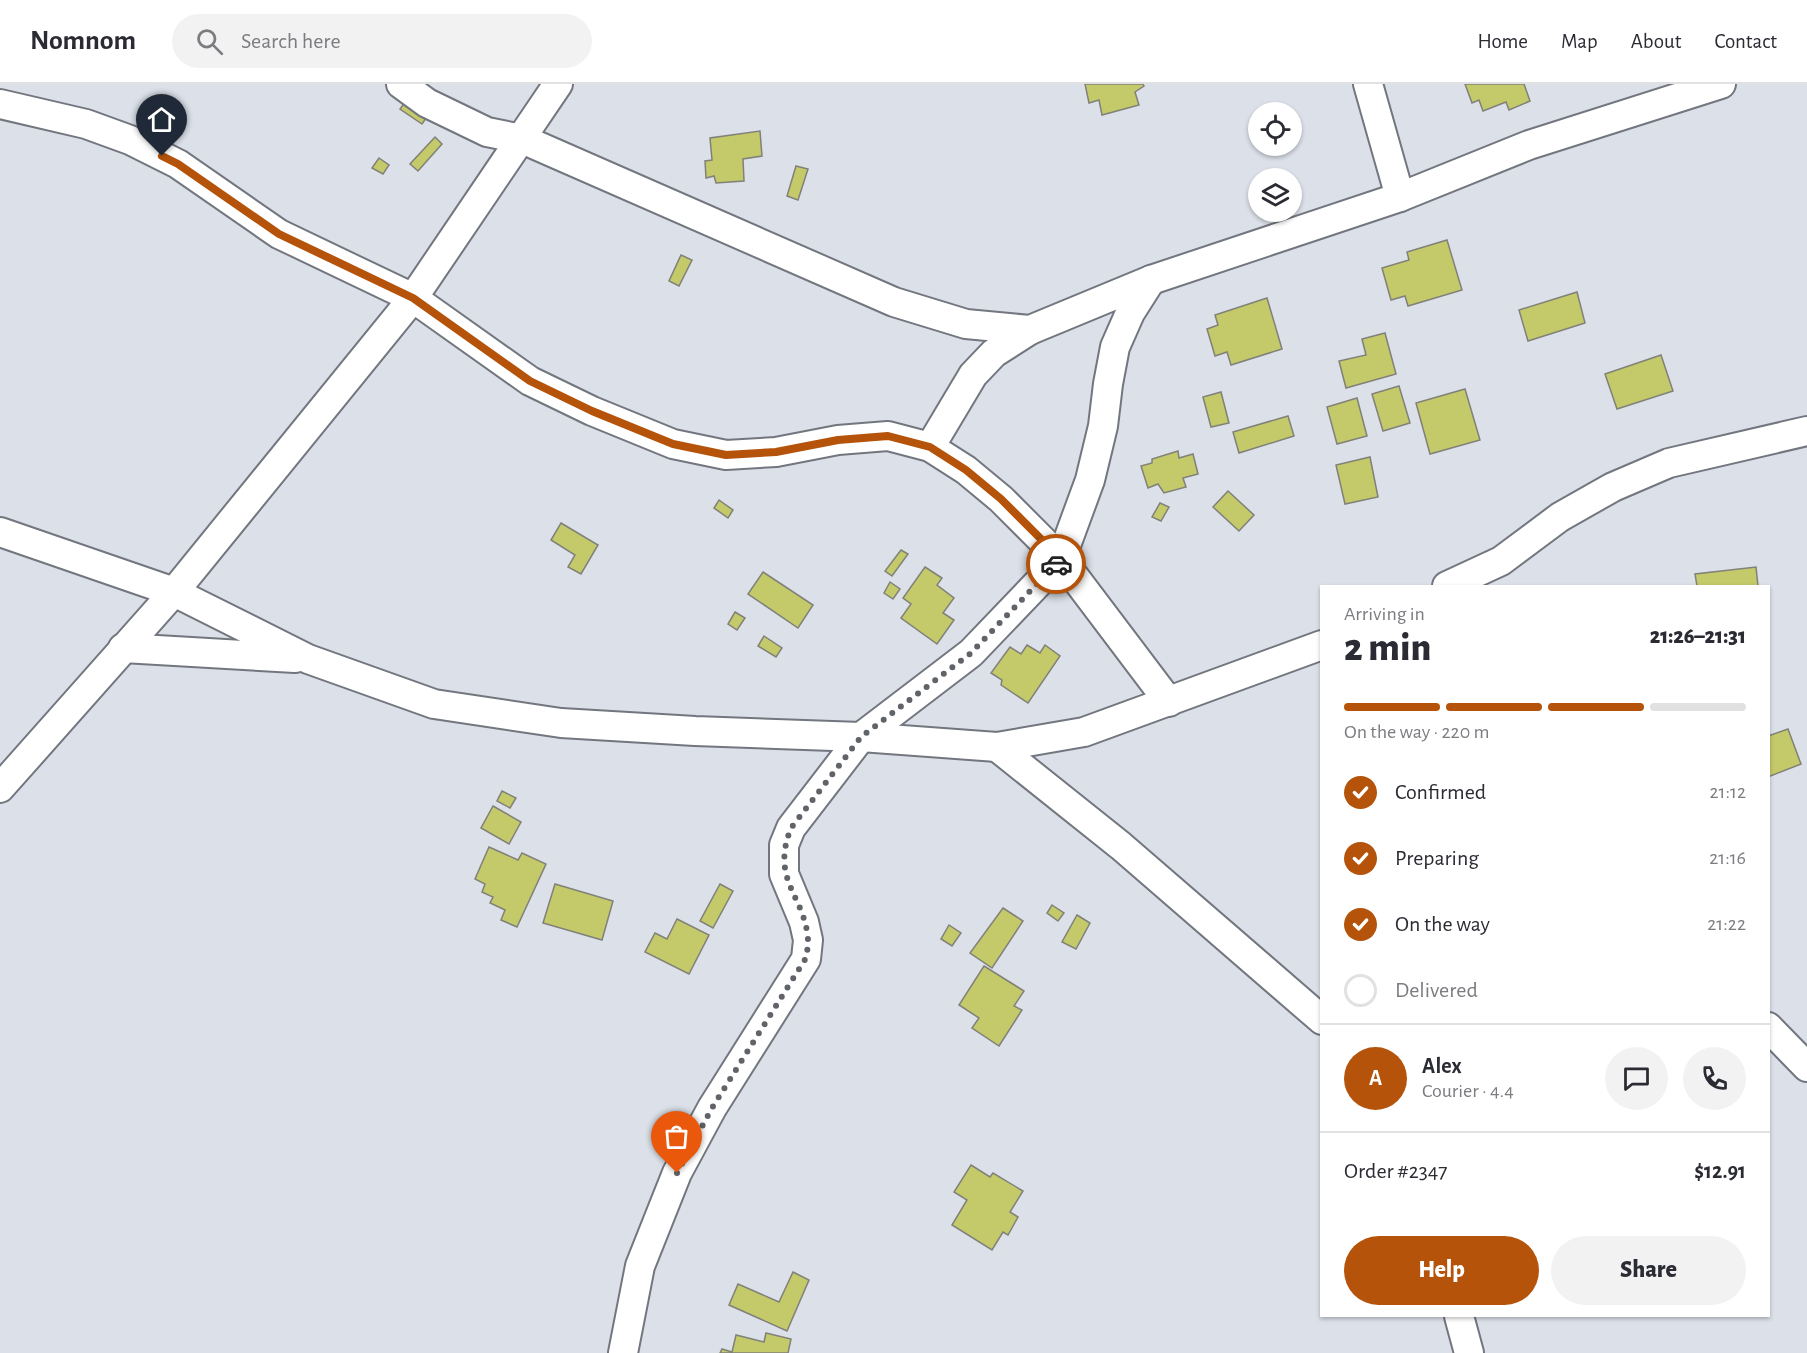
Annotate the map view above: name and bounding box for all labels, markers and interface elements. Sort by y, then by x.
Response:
search box [172,14,592,68]
icon: search [193,25,226,58]
text: Nomnom [30,27,136,55]
text: Search here [241,30,341,52]
text: Home [1477,31,1528,52]
text: Map [1561,31,1598,52]
text: About [1631,31,1681,52]
text: Contact [1714,31,1777,52]
pin [136,94,187,156]
map controls [1248,102,1302,222]
button: locate [1248,102,1302,156]
icon: home [145,103,178,136]
button: layers [1248,168,1302,222]
courier [1026,534,1086,594]
icon: car [1040,548,1073,581]
text: Arriving in [1344,604,1425,624]
text: 21:26–21:31 [1650,625,1746,647]
text: 2 min [1344,629,1431,668]
text: On the way · 220 m [1344,722,1490,742]
icon: check [1344,776,1377,809]
text: Confirmed [1395,781,1486,803]
text: 21:12 [1709,782,1746,802]
icon: check [1344,842,1377,875]
text: Preparing [1395,847,1479,869]
text: 21:16 [1709,848,1746,868]
icon: check [1344,908,1377,941]
text: On the way [1395,913,1490,935]
text: 21:22 [1707,914,1746,934]
text: Delivered [1395,979,1478,1001]
button: chat [1605,1047,1668,1110]
button: phone [1683,1047,1746,1110]
text: Alex [1422,1055,1462,1077]
text: A [1369,1067,1382,1089]
text: Courier · 4.4 [1422,1081,1514,1101]
pin [651,1111,702,1173]
icon: bag [660,1120,693,1153]
text: Order #2347 [1344,1160,1448,1182]
text: $12.91 [1694,1160,1746,1182]
button: Help [1344,1236,1539,1305]
button: Share [1551,1236,1746,1305]

